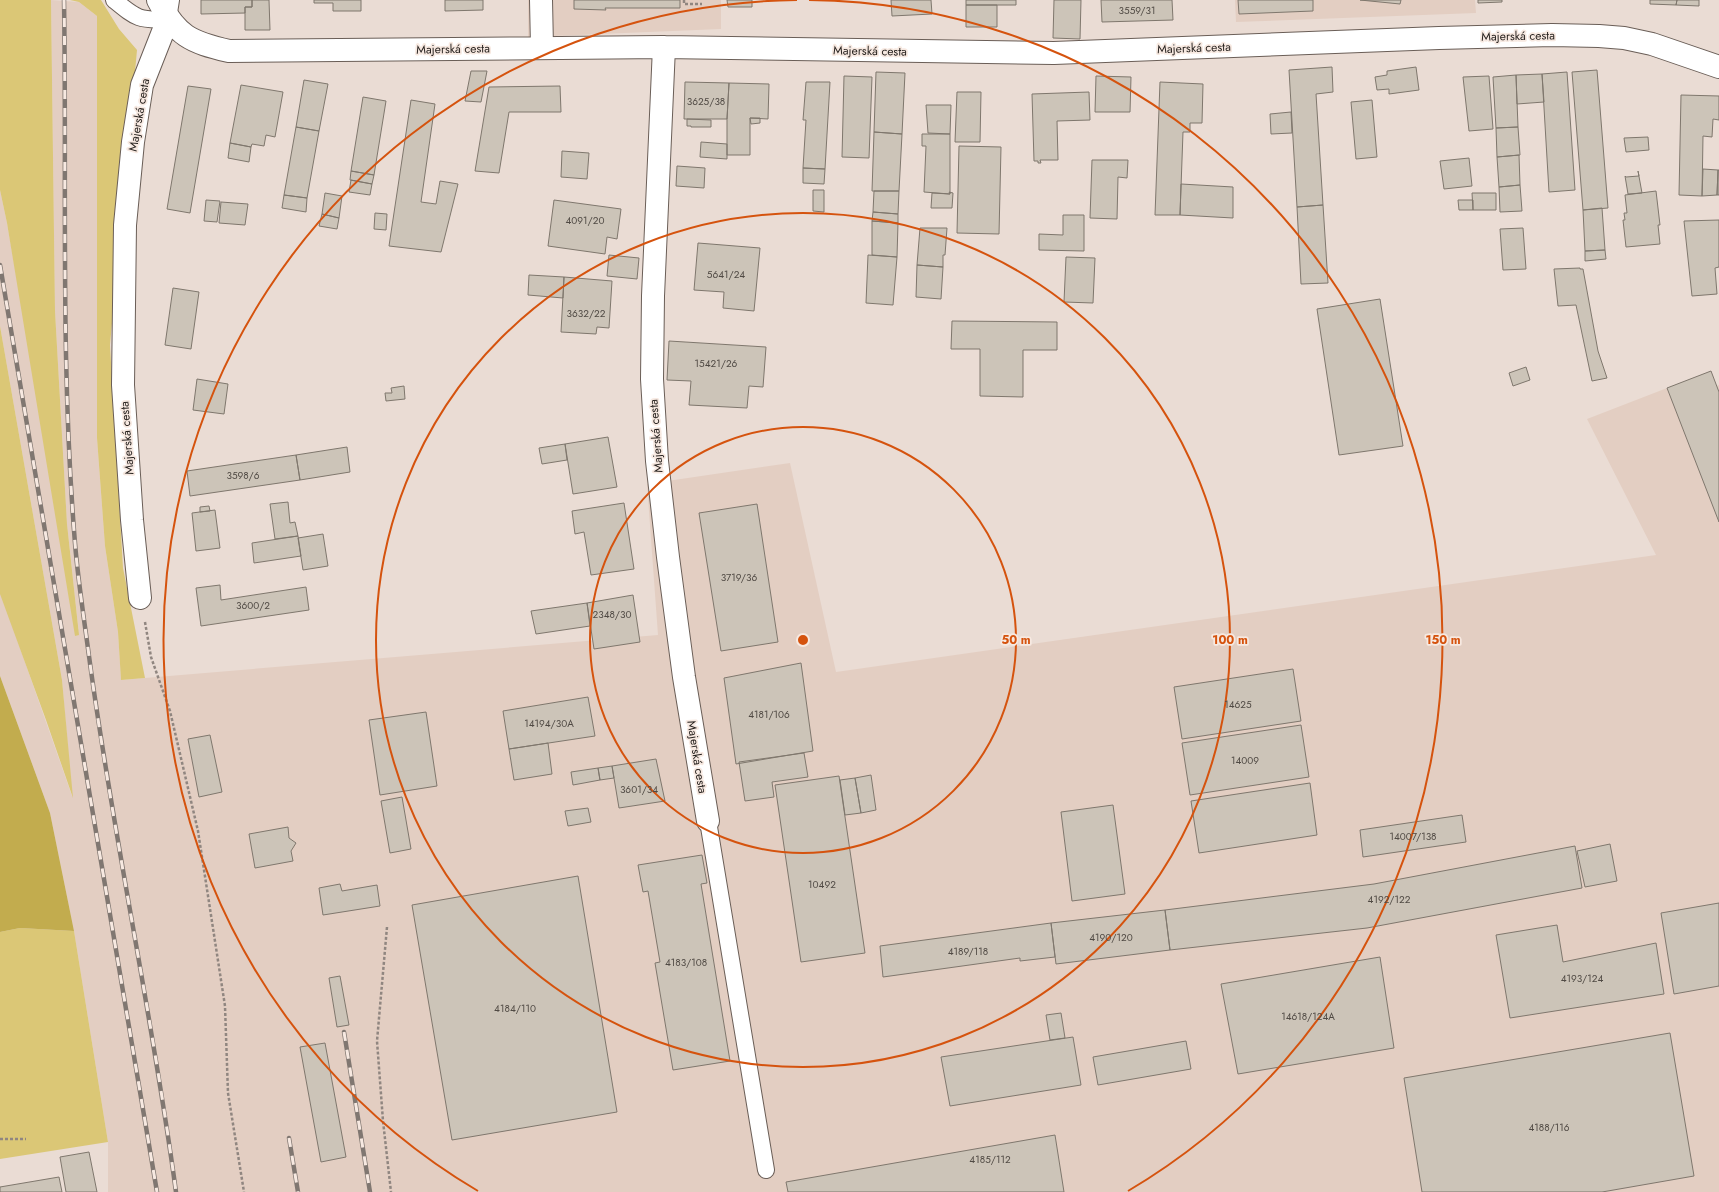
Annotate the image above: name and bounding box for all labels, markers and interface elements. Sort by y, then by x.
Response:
house number: 3559/31 [1119,3,1155,18]
street label: Majerská cesta [1481,26,1555,46]
street label: Majerská cesta [1157,38,1231,58]
street label: Majerská cesta [416,39,490,59]
street label: Majerská cesta [833,41,907,61]
street label: Majerská cesta [124,77,154,153]
house number: 3625/38 [687,94,725,109]
house number: 4091/20 [566,213,604,228]
house number: 5641/24 [707,267,745,282]
house number: 3632/22 [567,306,606,321]
house number: 15421/26 [695,356,738,371]
street label: Majerská cesta [644,398,668,473]
street label: Majerská cesta [115,400,139,475]
house number: 3598/6 [226,468,260,483]
house number: 3719/36 [721,570,757,585]
house number: 3600/2 [236,598,270,613]
house number: 2348/30 [593,607,631,622]
text: 50 m [1001,631,1031,649]
text: 100 m [1212,631,1248,649]
text: 150 m [1425,631,1461,649]
centre of rings [796,633,810,647]
house number: 14625 [1224,697,1252,712]
house number: 4181/106 [748,707,790,722]
house number: 14194/30A [524,716,574,731]
street label: Majerská cesta [682,719,712,795]
house number: 14009 [1231,753,1259,768]
house number: 3601/34 [620,782,658,797]
house number: 14007/138 [1389,829,1437,844]
house number: 10492 [808,877,836,892]
house number: 4192/122 [1368,892,1411,907]
house number: 4190/120 [1089,930,1133,945]
house number: 4189/118 [948,944,988,959]
house number: 4183/108 [665,955,707,970]
house number: 4193/124 [1561,971,1603,986]
house number: 4184/110 [494,1001,536,1016]
house number: 14618/124A [1281,1009,1335,1024]
house number: 4188/116 [1528,1120,1570,1135]
house number: 4185/112 [969,1152,1011,1167]

